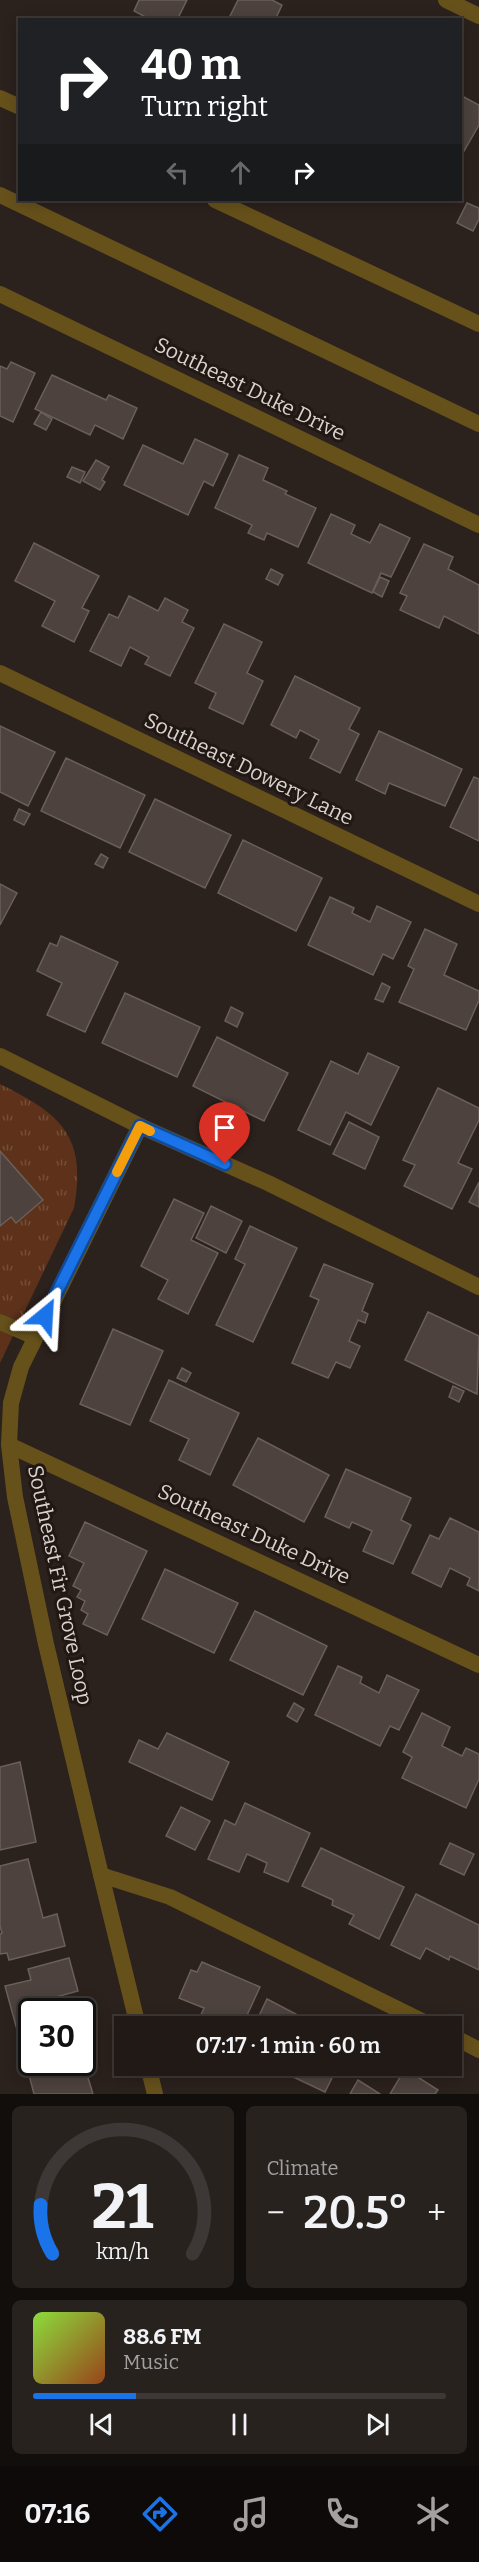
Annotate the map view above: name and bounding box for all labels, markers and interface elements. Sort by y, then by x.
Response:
text: 40 m [141,40,241,90]
icon: right [42,42,120,120]
text: Turn right [141,91,268,123]
icon: left [161,156,194,189]
icon: ahead [224,156,257,189]
icon: right [287,156,320,189]
street label: Southeast Duke Drive [150,331,350,447]
street label: Southeast Dowery Lane [140,707,358,831]
pin [199,1102,250,1164]
icon: arrive [208,1111,241,1144]
position arrow [13,1284,77,1348]
street label: Southeast Fir Grove Loop [22,1463,98,1707]
street label: Southeast Duke Drive [154,1478,354,1590]
speed limit sign: 30 [18,1998,96,2076]
text: 07:17 · 1 min · 60 m [195,2032,381,2059]
text: Climate [267,2156,338,2180]
text: 21 [92,2170,154,2245]
text: 20.5° [303,2186,409,2240]
text: − [267,2193,285,2233]
text: + [427,2193,446,2233]
text: km/h [96,2239,149,2265]
text: 88.6 FM [123,2323,201,2350]
text: Music [123,2350,179,2374]
icon: previous [85,2408,118,2441]
icon: pause [223,2408,256,2441]
icon: next [361,2408,394,2441]
icon: directions [139,2493,181,2535]
icon: music [230,2493,272,2535]
icon: phone [321,2493,363,2535]
icon: climate [412,2493,454,2535]
text: 07:16 [25,2498,90,2530]

